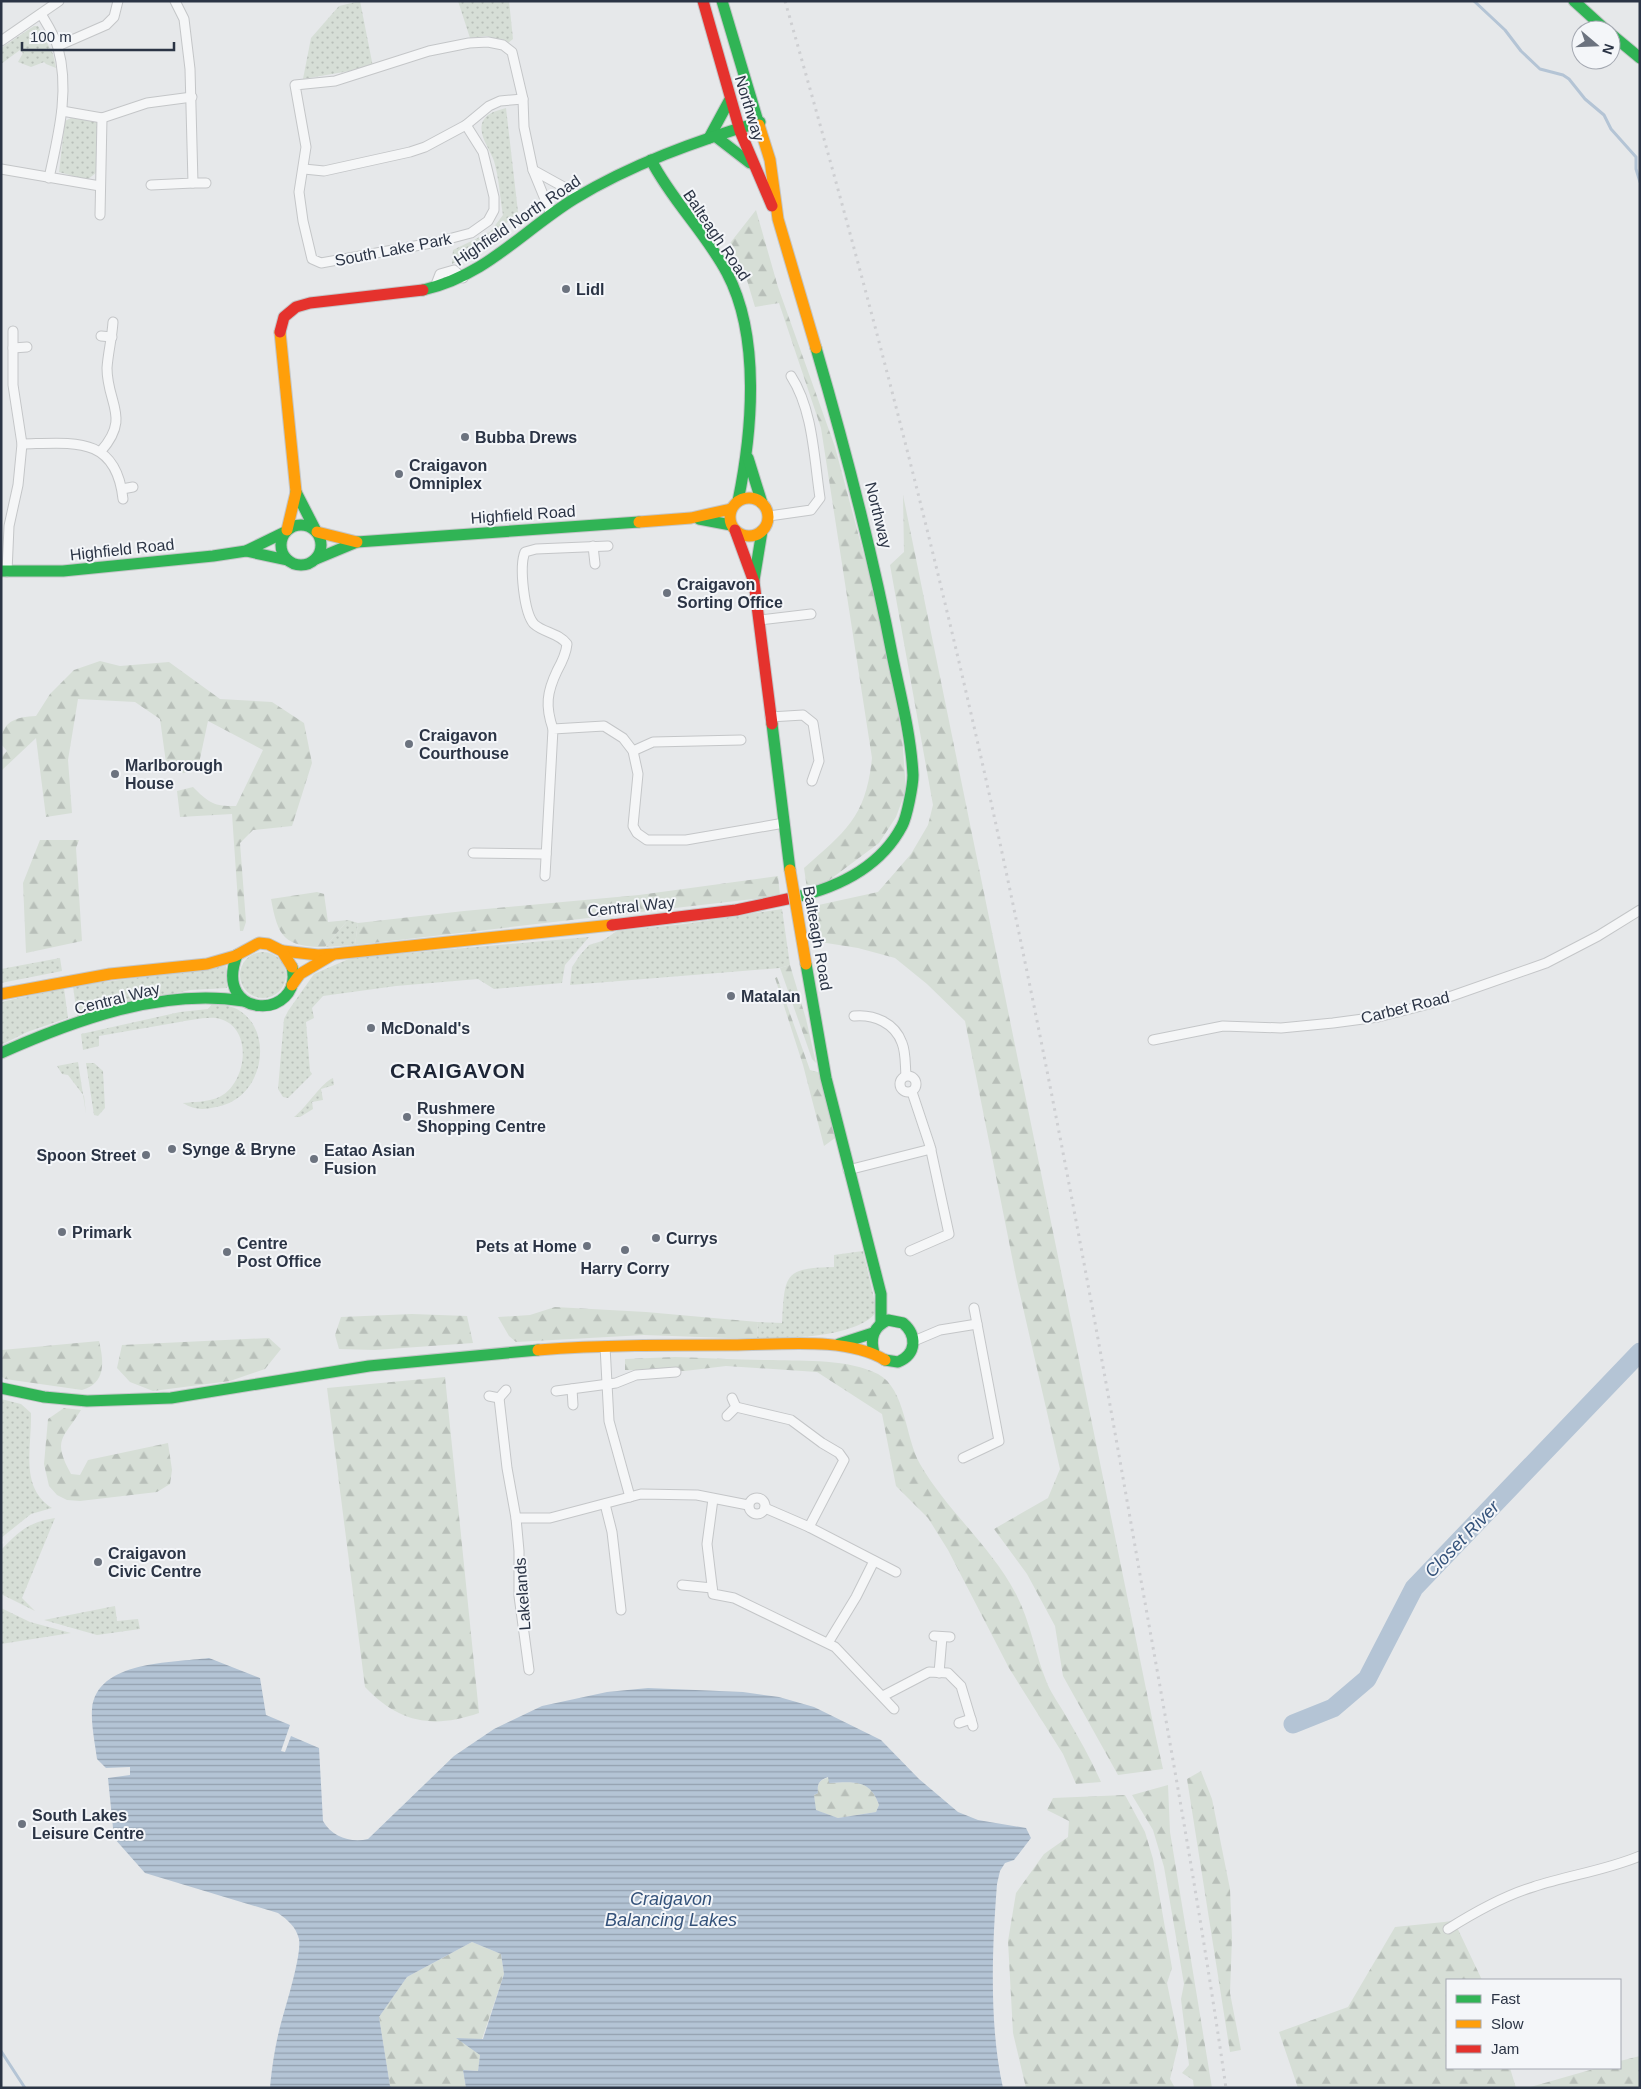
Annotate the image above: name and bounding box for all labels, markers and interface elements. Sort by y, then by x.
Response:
scale bar [22,20,175,52]
north arrow [1571,20,1621,70]
text: 100 m [30,28,72,45]
text: N [1599,42,1618,57]
street label: Northway [732,73,768,143]
street label: Highfield North Road [451,172,584,269]
street label: Balteagh Road [680,187,753,284]
street label: South Lake Park [333,230,454,269]
place label: Lidl [576,281,604,298]
marker: Lidl [560,283,572,295]
place label: Bubba Drews [475,429,577,446]
marker: Bubba Drews [459,431,471,443]
place label: Craigavon Omniplex [409,457,487,492]
marker: Craigavon Omniplex [393,468,405,480]
street label: Northway [862,480,895,550]
street label: Highfield Road [470,502,576,527]
street label: Highfield Road [69,536,175,563]
place label: Craigavon Sorting Office [677,576,783,611]
marker: Craigavon Sorting Office [661,587,673,599]
place label: Craigavon Courthouse [419,727,509,762]
marker: Craigavon Courthouse [403,738,415,750]
place label: Marlborough House [125,757,223,792]
marker: Marlborough House [109,768,121,780]
street label: Balteagh Road [800,884,835,992]
street label: Central Way [587,893,675,920]
street label: Central Way [73,980,162,1017]
place label: Matalan [741,988,801,1005]
street label: Carbet Road [1359,988,1451,1027]
marker: Matalan [725,990,737,1002]
place label: McDonald's [381,1020,470,1037]
marker: McDonald's [365,1022,377,1034]
district label: CRAIGAVON [390,1059,526,1082]
place label: Rushmere Shopping Centre [417,1100,546,1135]
marker: Rushmere Shopping Centre [401,1111,413,1123]
place label: Synge & Bryne [182,1141,296,1158]
place label: Eatao Asian Fusion [324,1142,415,1177]
marker: Synge & Bryne [166,1143,178,1155]
place label: Spoon Street [36,1147,137,1164]
marker: Spoon Street [140,1149,152,1161]
marker: Eatao Asian Fusion [308,1153,320,1165]
place label: Primark [72,1224,132,1241]
marker: Primark [56,1226,68,1238]
place label: Currys [666,1230,718,1247]
marker: Currys [650,1232,662,1244]
place label: Centre Post Office [237,1235,322,1270]
place label: Pets at Home [476,1238,577,1255]
marker: Pets at Home [581,1240,593,1252]
marker: Harry Corry [619,1244,631,1256]
marker: Centre Post Office [221,1246,233,1258]
place label: Harry Corry [581,1260,670,1277]
water label: Closet River [1421,1496,1504,1581]
place label: Craigavon Civic Centre [108,1545,201,1580]
marker: Craigavon Civic Centre [92,1556,104,1568]
street label: Lakelands [511,1557,534,1631]
place label: South Lakes Leisure Centre [32,1807,144,1842]
marker: South Lakes Leisure Centre [16,1818,28,1830]
water label: Craigavon Balancing Lakes [605,1889,737,1930]
legend [1446,1979,1621,2069]
text: Fast [1491,1990,1521,2007]
text: Slow [1491,2015,1524,2032]
text: Jam [1491,2040,1519,2057]

